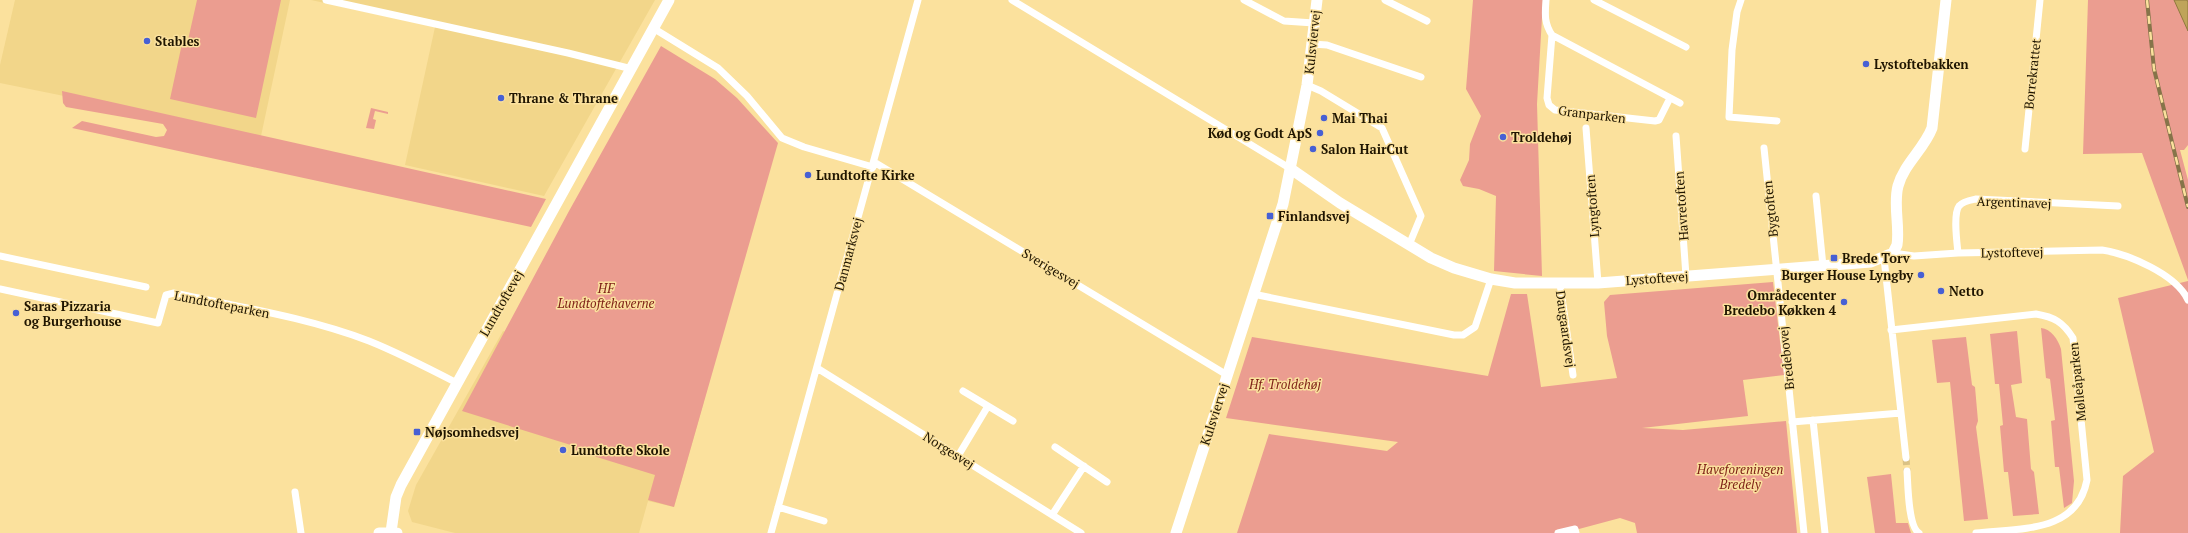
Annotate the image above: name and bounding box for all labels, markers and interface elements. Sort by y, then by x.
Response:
street label: Kulsviervej [1300,9,1324,75]
place label: Stables [155,32,200,50]
marker: Stables [142,36,152,46]
street label: Borrekrattet [2019,38,2045,110]
place label: Lystoftebakken [1874,55,1969,73]
marker: Lystoftebakken [1861,59,1871,69]
place label: Thrane & Thrane [509,89,618,107]
marker: Thrane & Thrane [496,93,506,103]
street label: Granparken [1557,101,1627,127]
place label: Mai Thai [1332,109,1388,127]
marker: Mai Thai [1319,113,1329,123]
place label: Kød og Godt ApS [1208,124,1312,142]
marker: Kød og Godt ApS [1315,128,1325,138]
place label: Troldehøj [1511,128,1572,146]
marker: Troldehøj [1498,132,1508,142]
place label: Salon HairCut [1321,140,1409,158]
marker: Salon HairCut [1308,144,1318,154]
place label: Lundtofte Kirke [816,166,915,184]
marker: Lundtofte Kirke [803,170,813,180]
street label: Havretoften [1670,170,1692,241]
street label: Lyngtoften [1581,174,1603,238]
street label: Bygtoften [1758,180,1782,238]
street label: Argentinavej [1976,192,2052,212]
place label: Finlandsvej [1278,207,1350,225]
marker: Finlandsvej [1265,211,1275,221]
street label: Danmarksvej [830,215,866,293]
street label: Lystoftevej [1980,242,2044,262]
street label: Sverigesvej [1019,244,1083,292]
place label: Brede Torv [1842,249,1911,267]
marker: Brede Torv [1829,253,1839,263]
place label: Burger House Lyngby [1781,266,1914,284]
street label: Lundtoftevej [475,267,527,339]
street label: Lystoftevej [1625,267,1689,289]
marker: Burger House Lyngby [1916,270,1926,280]
park label: HF Lundtoftehaverne [557,279,655,312]
place label: Netto [1949,282,1984,300]
street label: Lundtofteparken [173,286,272,322]
place label: Områdecenter Bredebo Køkken 4 [1724,286,1837,319]
marker: Netto [1936,286,1946,296]
street label: Daugaardsvej [1552,289,1580,369]
place label: Saras Pizzaria og Burgerhouse [24,297,122,330]
marker: Områdecenter Bredebo Køkken 4 [1839,297,1849,307]
marker: Saras Pizzaria og Burgerhouse [11,308,21,318]
street label: Bredebovej [1774,325,1798,391]
street label: Mølleåparken [2064,341,2090,422]
park label: Hf. Troldehøj [1248,375,1321,393]
street label: Kulsviervej [1196,381,1232,447]
place label: Nøjsomhedsvej [425,423,519,441]
marker: Nøjsomhedsvej [412,427,422,437]
street label: Norgesvej [920,427,978,473]
place label: Lundtofte Skole [571,441,670,459]
marker: Lundtofte Skole [558,445,568,455]
park label: Haveforeningen Bredely [1696,460,1783,493]

